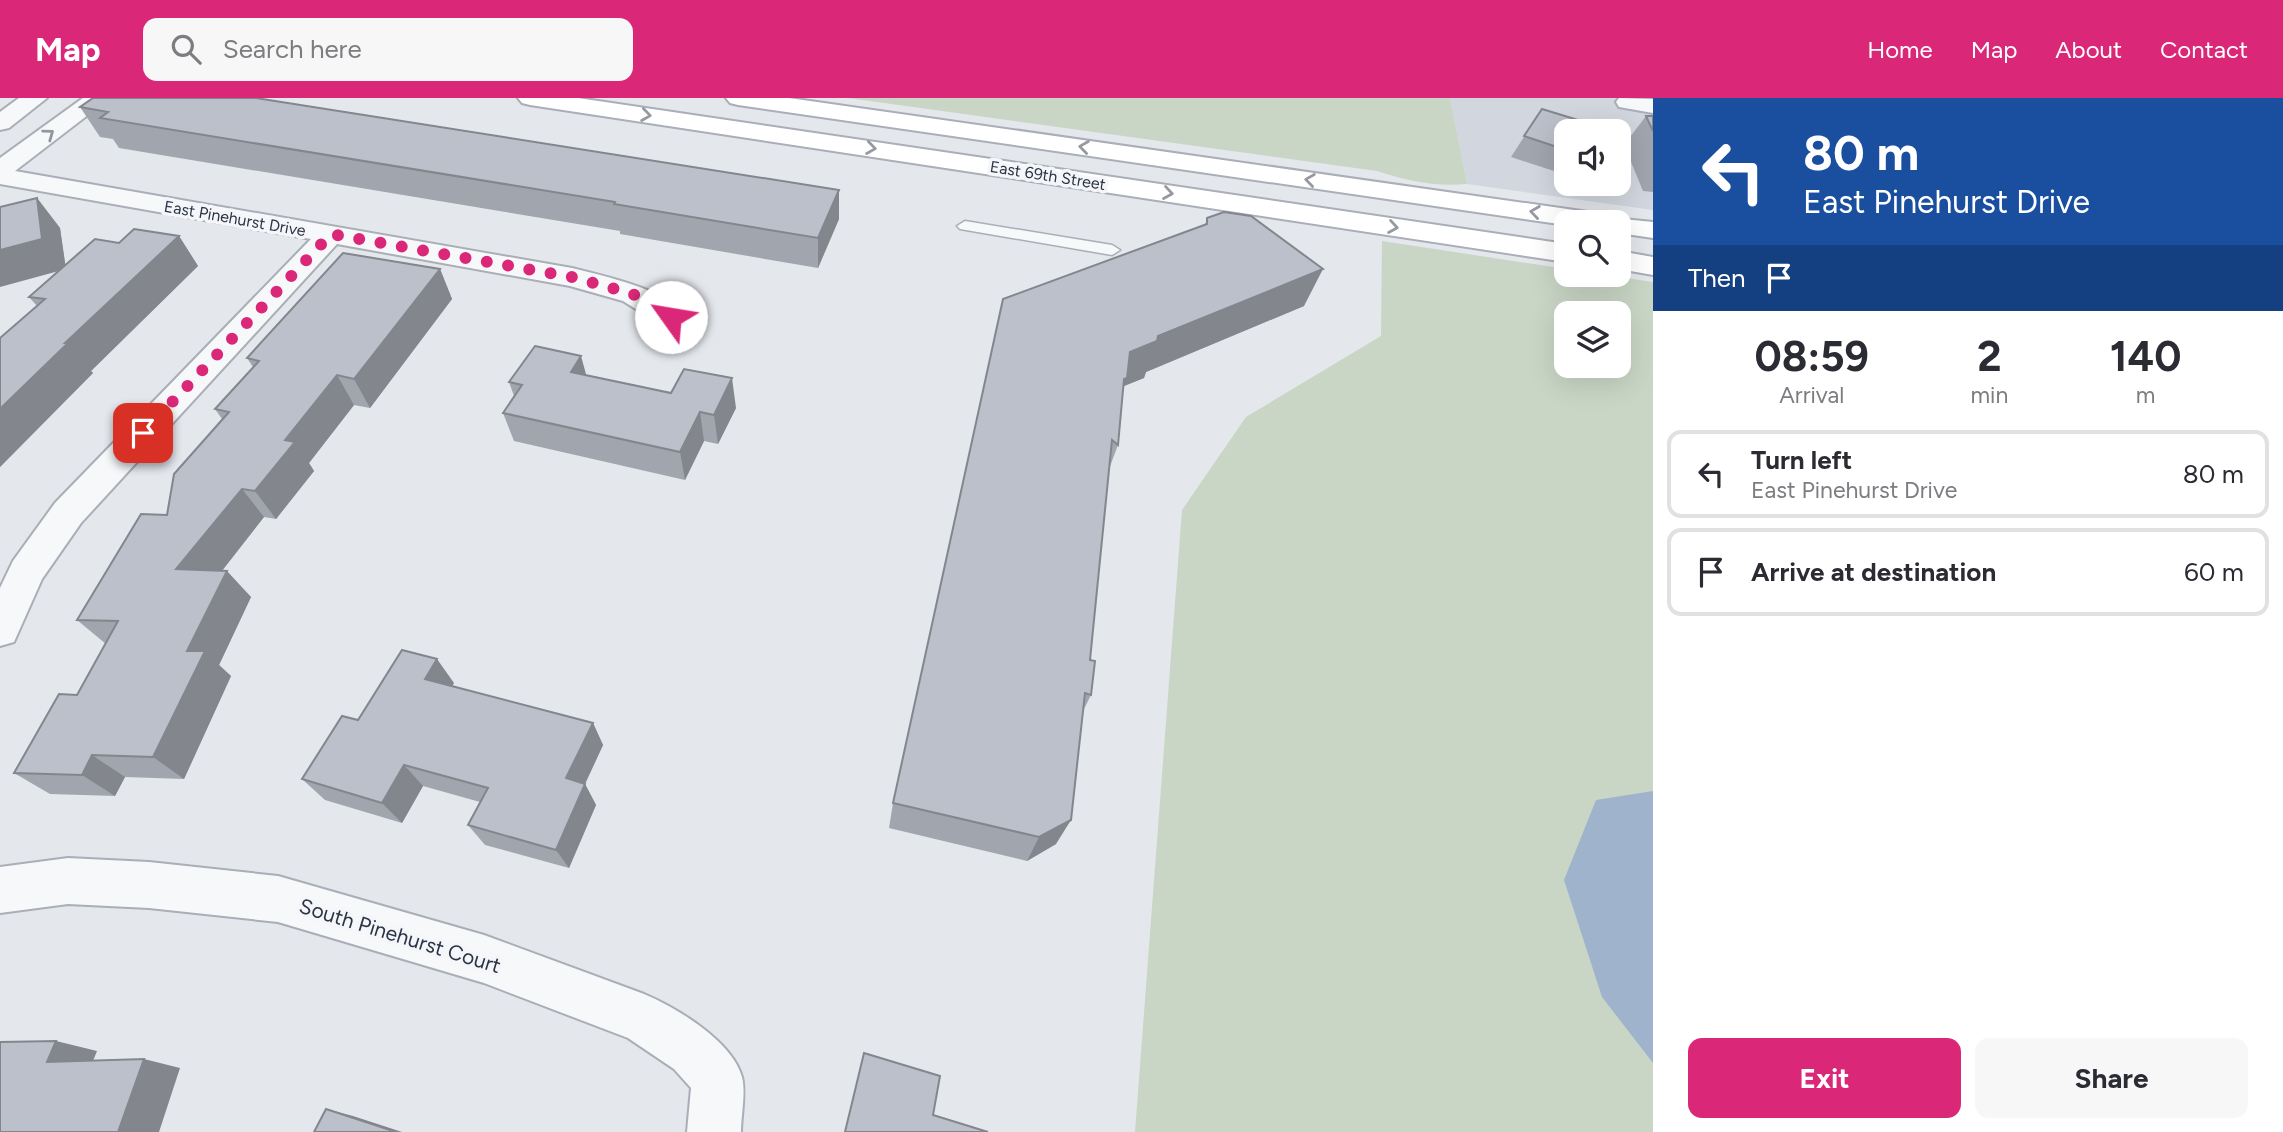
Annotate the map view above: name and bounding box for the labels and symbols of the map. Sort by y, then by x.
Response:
one-way arrow [640,107,652,122]
one-way arrow [41,130,54,143]
one-way arrow [1079,140,1090,155]
one-way arrow [865,141,877,156]
street label: East 69th Street [989,157,1107,194]
one-way arrow [1304,173,1315,188]
one-way arrow [1162,185,1174,200]
street label: East Pinehurst Drive [163,197,307,240]
one-way arrow [1529,205,1541,220]
one-way arrow [1387,219,1399,234]
position arrow [634,280,708,354]
pin [113,403,173,463]
street label: South Pinehurst Court [296,893,504,978]

